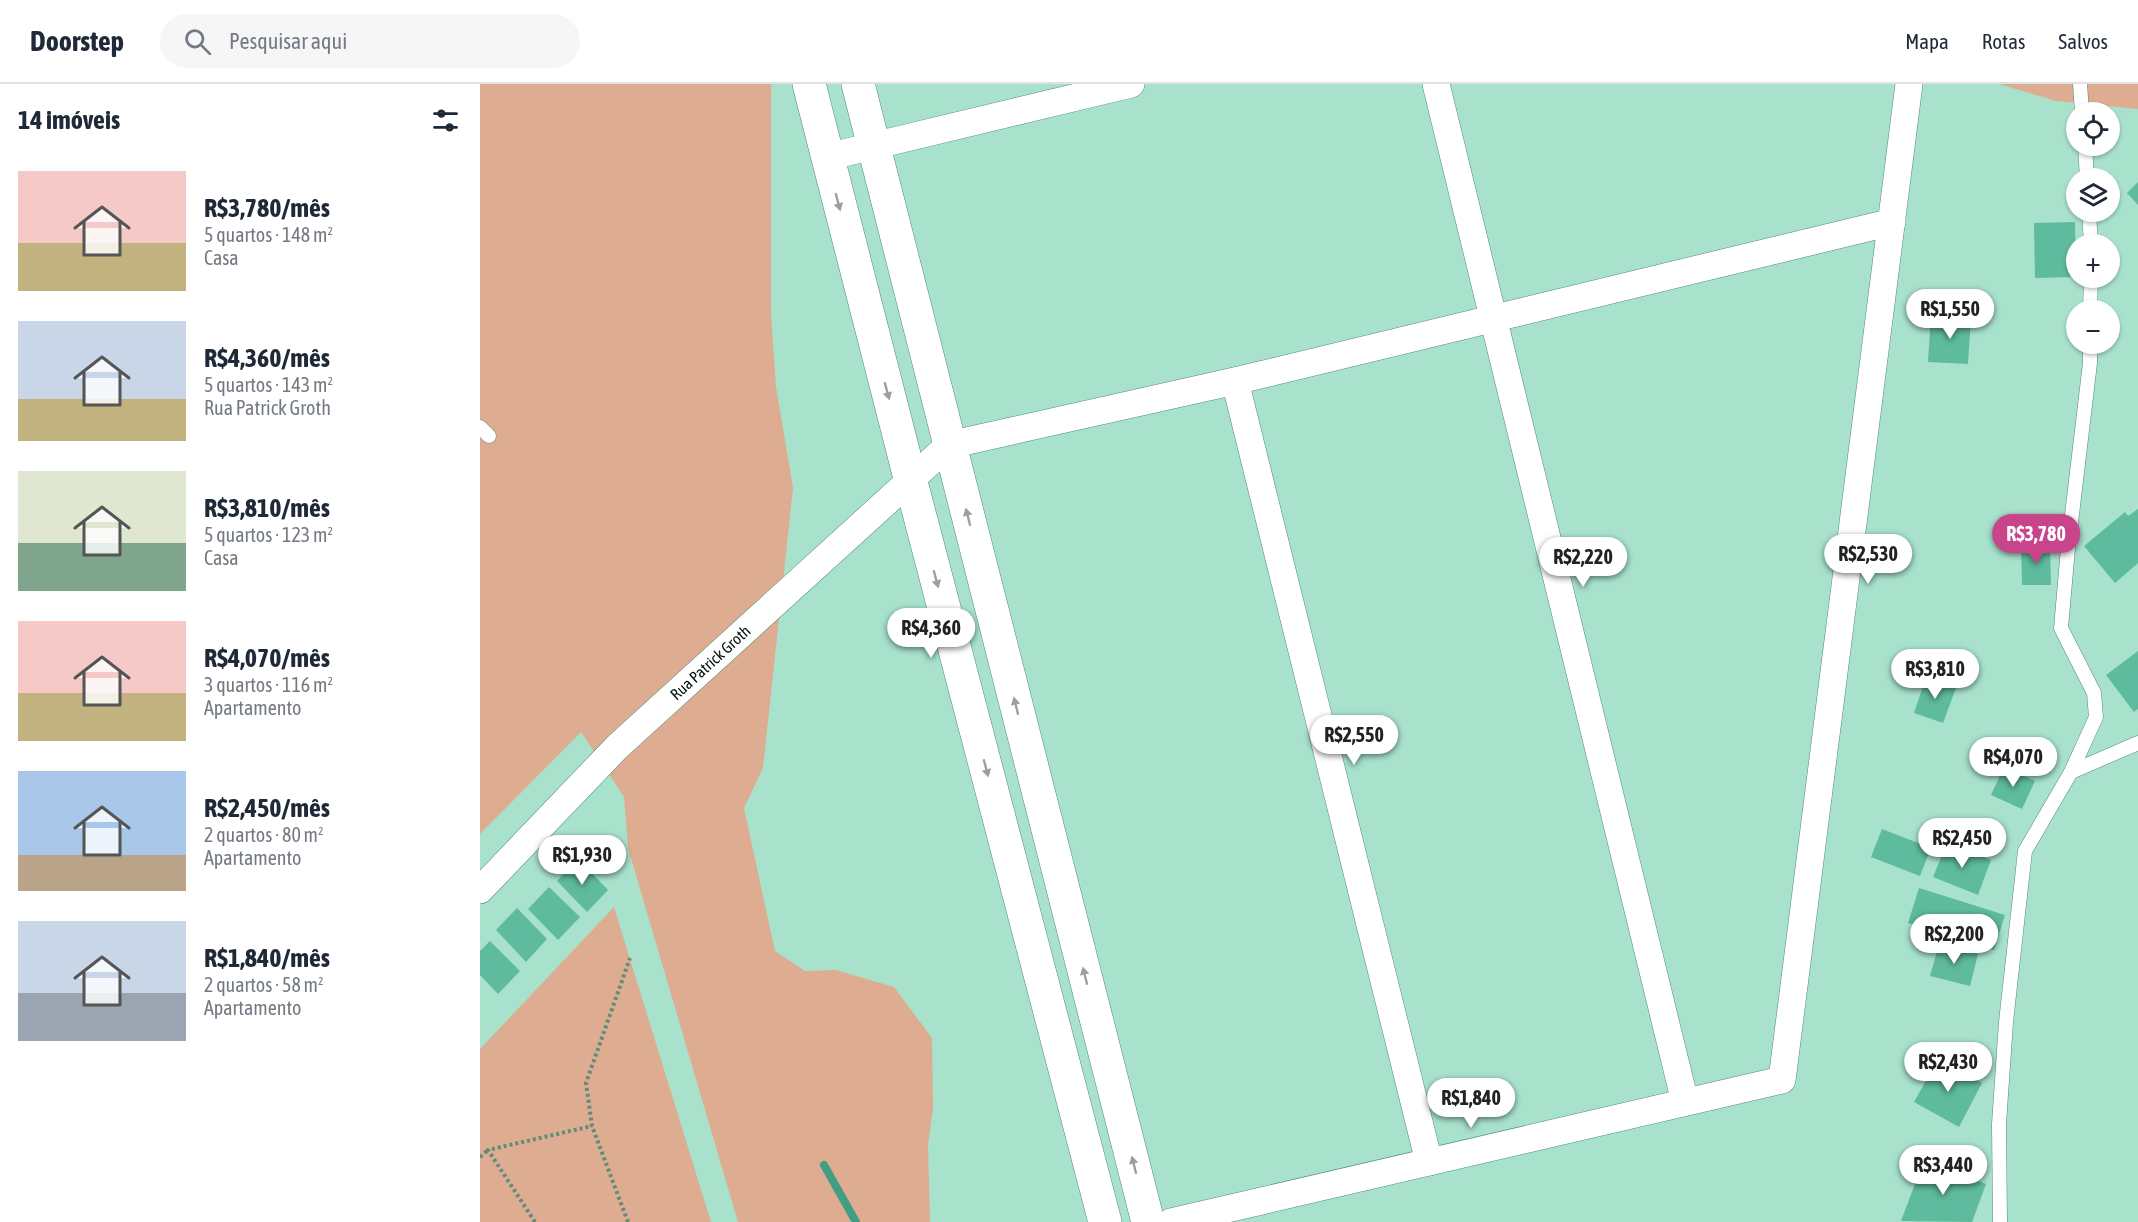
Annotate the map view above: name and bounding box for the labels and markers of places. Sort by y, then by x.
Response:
pin: R$1,550 [1895,289,2005,340]
pin: R$3,780 [1981,514,2091,565]
pin: R$2,530 [1813,534,1923,585]
pin: R$2,220 [1528,537,1638,588]
pin: R$4,360 [876,608,986,659]
pin: R$3,810 [1880,649,1990,700]
pin: R$2,550 [1299,715,1409,766]
pin: R$4,070 [1958,737,2068,788]
pin: R$2,450 [1907,818,2017,869]
pin: R$1,930 [527,835,637,886]
pin: R$2,200 [1899,914,2009,965]
pin: R$2,430 [1893,1042,2003,1093]
pin: R$1,840 [1416,1078,1526,1129]
pin: R$3,440 [1888,1145,1998,1196]

